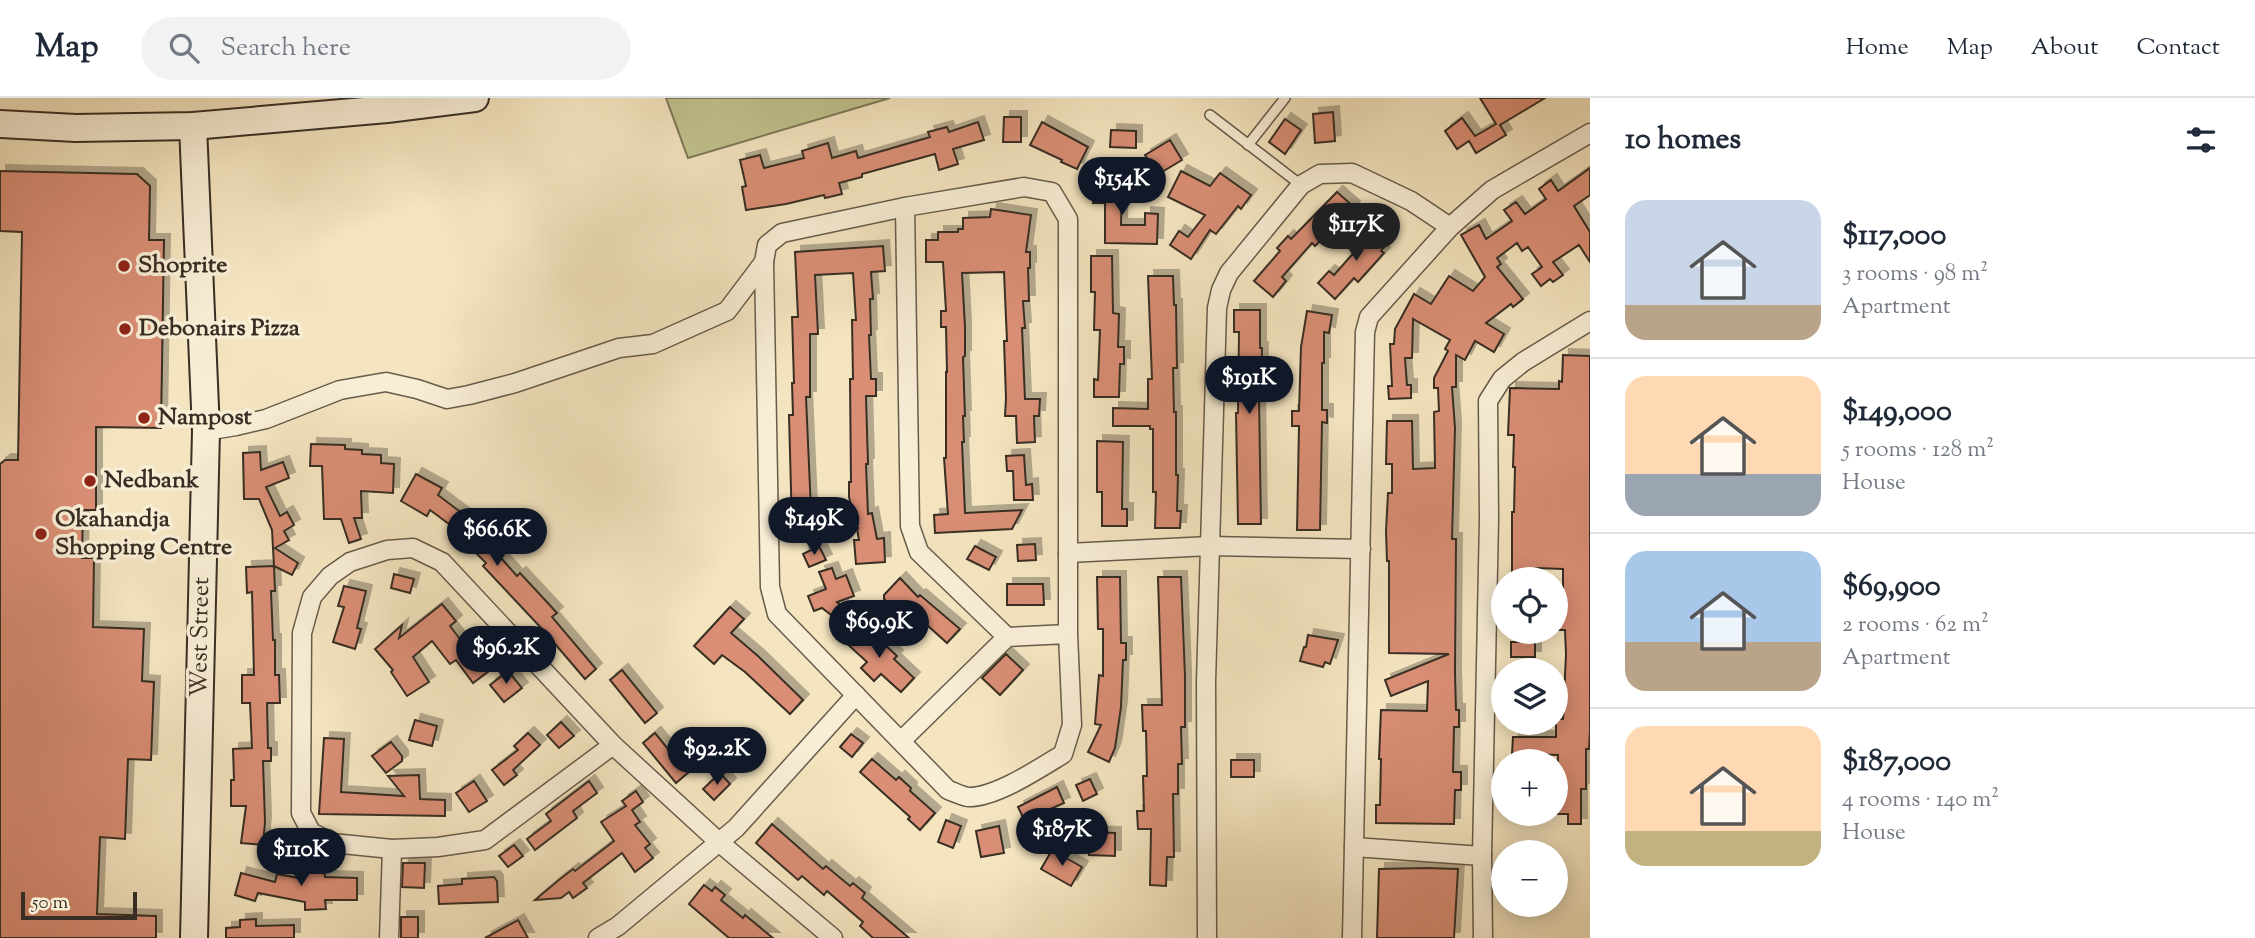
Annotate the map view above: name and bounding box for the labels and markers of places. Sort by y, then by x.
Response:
pin: $154K [1073,158,1171,217]
pin: $117K [1307,204,1405,263]
place label: Shoprite [138,249,227,283]
marker: Shoprite [116,258,132,274]
place label: Debonairs Pizza [139,312,301,346]
marker: Debonairs Pizza [117,321,133,337]
pin: $191K [1200,356,1298,416]
place label: Nampost [158,401,253,435]
marker: Nampost [136,410,152,426]
place label: Nedbank [104,464,200,498]
marker: Nedbank [82,473,98,489]
pin: $149K [765,498,863,557]
place label: Okahandja Shopping Centre [55,503,232,565]
pin: $66.6K [440,508,554,568]
marker: Okahandja Shopping Centre [33,526,49,542]
pin: $69.9K [822,601,936,660]
pin: $96.2K [449,626,563,686]
pin: $92.2K [660,728,774,787]
pin: $187K [1013,808,1111,868]
pin: $110K [252,828,350,888]

